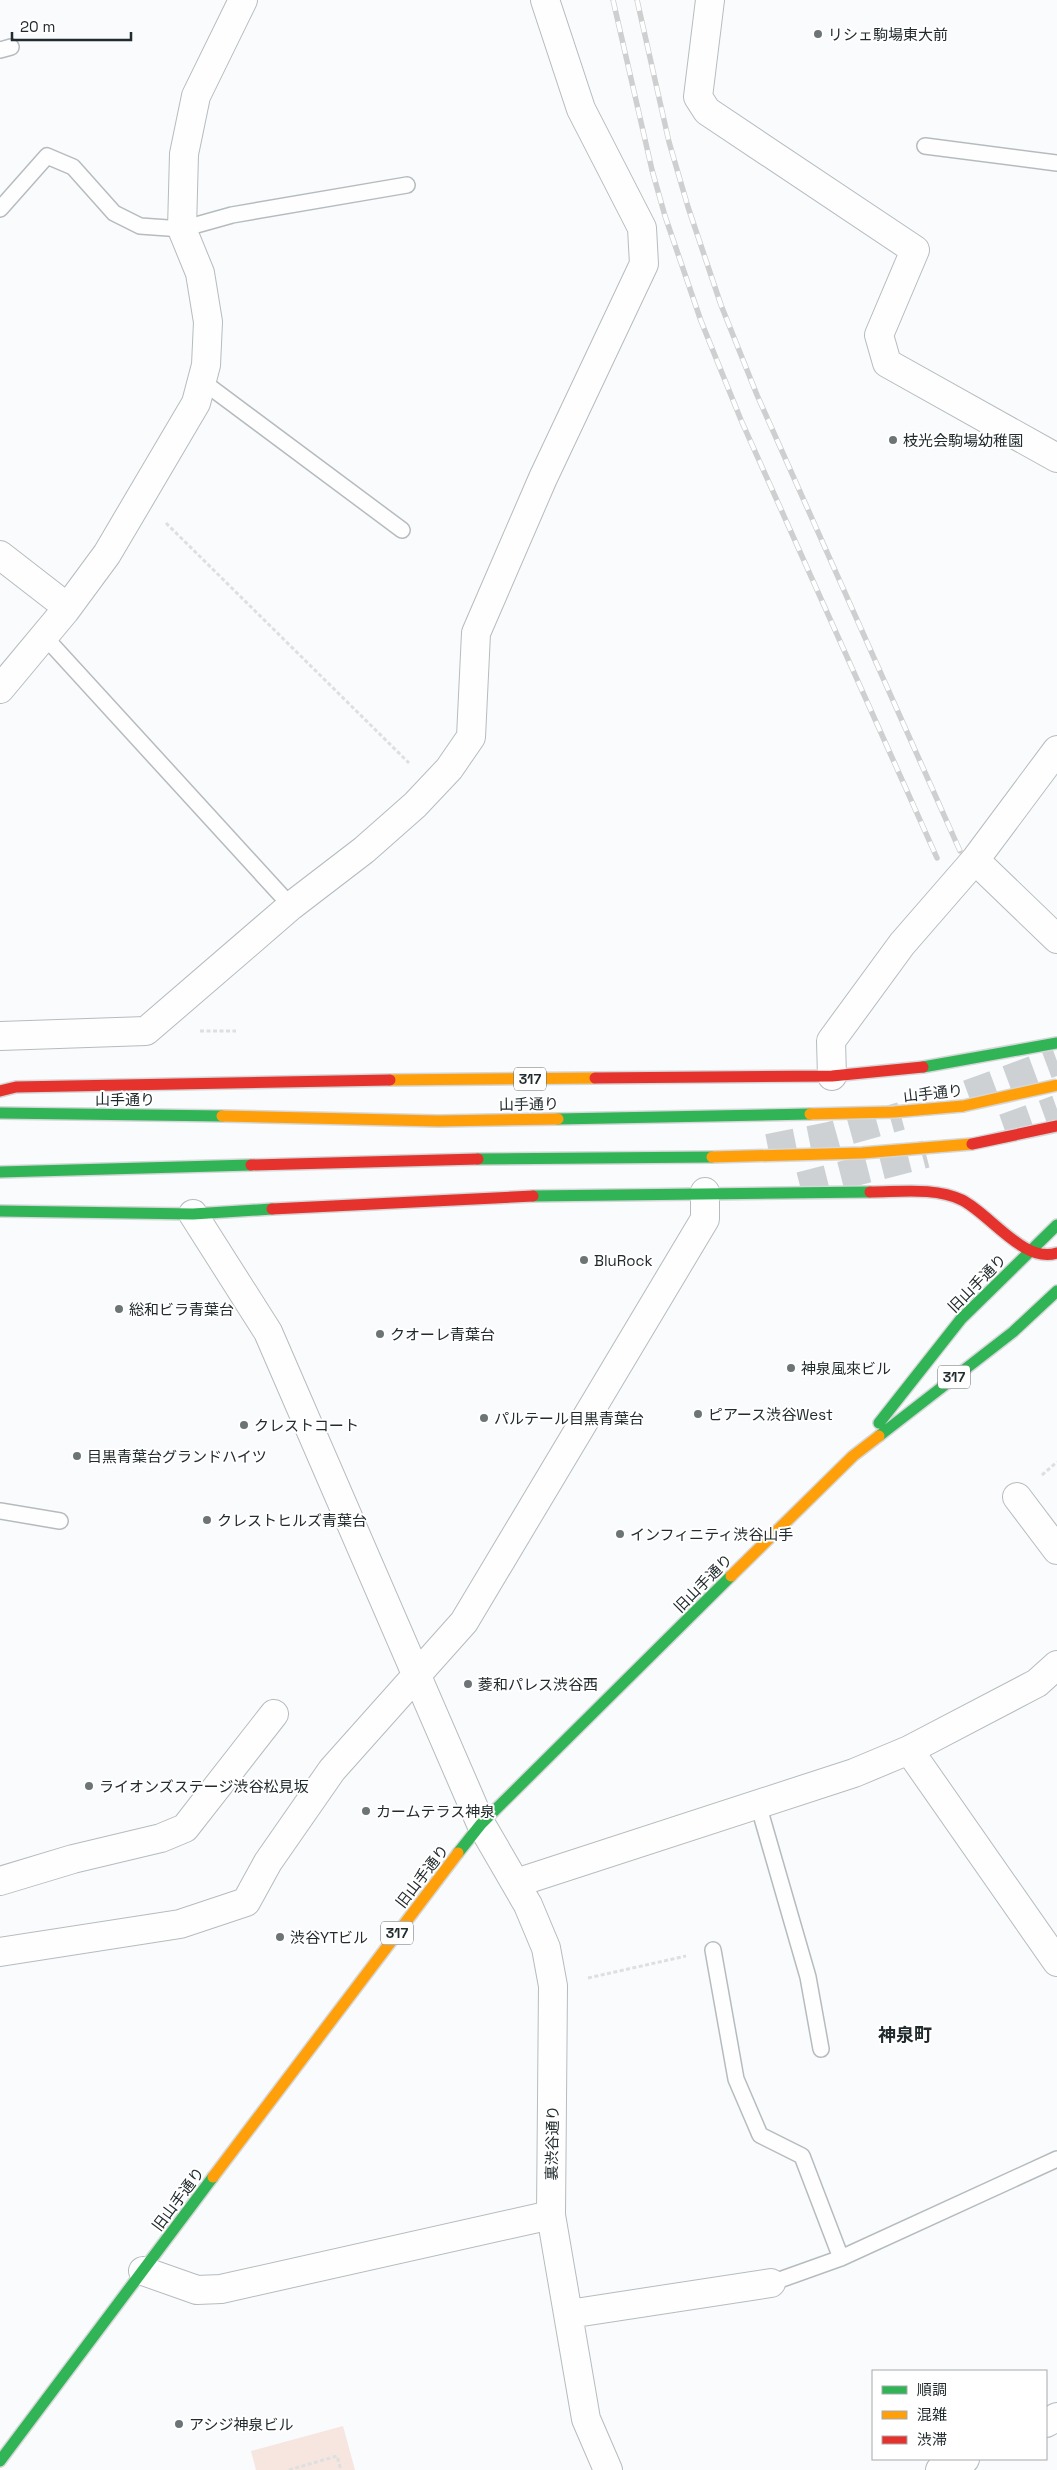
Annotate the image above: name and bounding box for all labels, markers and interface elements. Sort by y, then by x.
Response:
scale bar [12,10,131,42]
text: 20 m [20,17,55,36]
place label: リシェ駒場東大前 [828,25,948,44]
marker: リシェ駒場東大前 [812,28,824,40]
place label: 枝光会駒場幼稚園 [903,431,1023,450]
marker: 枝光会駒場幼稚園 [887,434,899,446]
road number: 317 [514,1068,546,1090]
street label: 山手通り [902,1080,964,1106]
street label: 山手通り [95,1090,155,1109]
street label: 山手通り [499,1094,559,1114]
street label: 旧山手通り [944,1250,1010,1316]
place label: BluRock [594,1251,653,1270]
marker: BluRock [578,1254,590,1266]
place label: 総和ビラ青葉台 [129,1300,234,1319]
marker: 総和ビラ青葉台 [113,1303,125,1315]
place label: クオーレ青葉台 [390,1325,495,1344]
marker: クオーレ青葉台 [374,1328,386,1340]
place label: 神泉風來ビル [801,1359,891,1378]
marker: 神泉風來ビル [785,1362,797,1374]
road number: 317 [938,1365,970,1388]
place label: ピアース渋谷West [708,1405,833,1424]
marker: ピアース渋谷West [692,1408,704,1420]
place label: パルテール目黒青葉台 [494,1409,644,1428]
marker: パルテール目黒青葉台 [478,1412,490,1424]
place label: クレストコート [254,1416,359,1435]
marker: クレストコート [238,1419,250,1431]
place label: 目黒青葉台グランドハイツ [87,1447,267,1466]
marker: 目黒青葉台グランドハイツ [71,1450,83,1462]
place label: クレストヒルズ青葉台 [217,1511,367,1530]
marker: クレストヒルズ青葉台 [201,1514,213,1526]
place label: インフィニティ渋谷山手 [630,1525,793,1544]
marker: インフィニティ渋谷山手 [614,1528,626,1540]
street label: 旧山手通り [670,1550,736,1616]
place label: 菱和パレス渋谷西 [478,1675,598,1694]
marker: 菱和パレス渋谷西 [462,1678,474,1690]
place label: ライオンズステージ渋谷松見坂 [99,1777,308,1796]
marker: ライオンズステージ渋谷松見坂 [83,1780,95,1792]
place label: カームテラス神泉 [376,1802,495,1821]
marker: カームテラス神泉 [360,1805,372,1817]
street label: 旧山手通り [391,1841,453,1911]
road number: 317 [381,1922,413,1945]
place label: 渋谷YTビル [290,1928,368,1947]
marker: 渋谷YTビル [274,1931,286,1943]
district label: 神泉町 [878,2023,932,2046]
street label: 裏渋谷通り [542,2105,562,2181]
street label: 旧山手通り [148,2163,208,2235]
legend [872,2370,1047,2460]
text: 順調 [917,2380,947,2399]
text: 混雑 [917,2405,947,2424]
place label: アシジ神泉ビル [189,2415,293,2434]
marker: アシジ神泉ビル [173,2418,185,2430]
text: 渋滞 [917,2430,947,2449]

